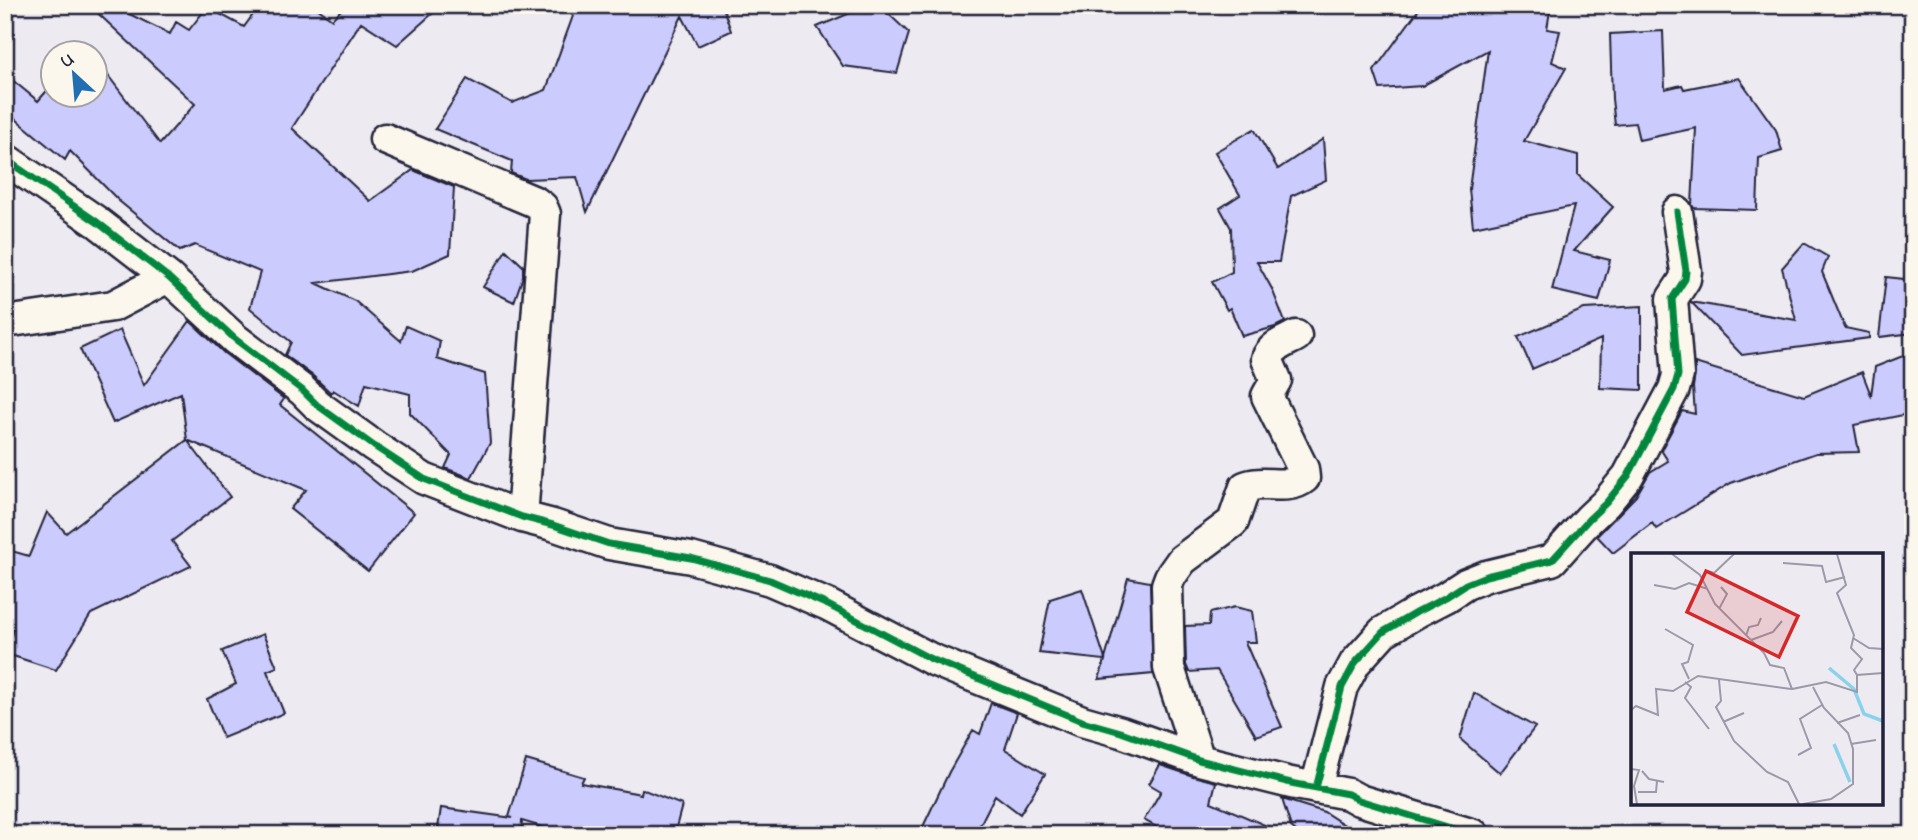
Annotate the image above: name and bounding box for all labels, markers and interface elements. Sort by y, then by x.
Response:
north arrow [38,38,108,108]
text: U [56,46,79,76]
inset map [1631,553,1883,805]

